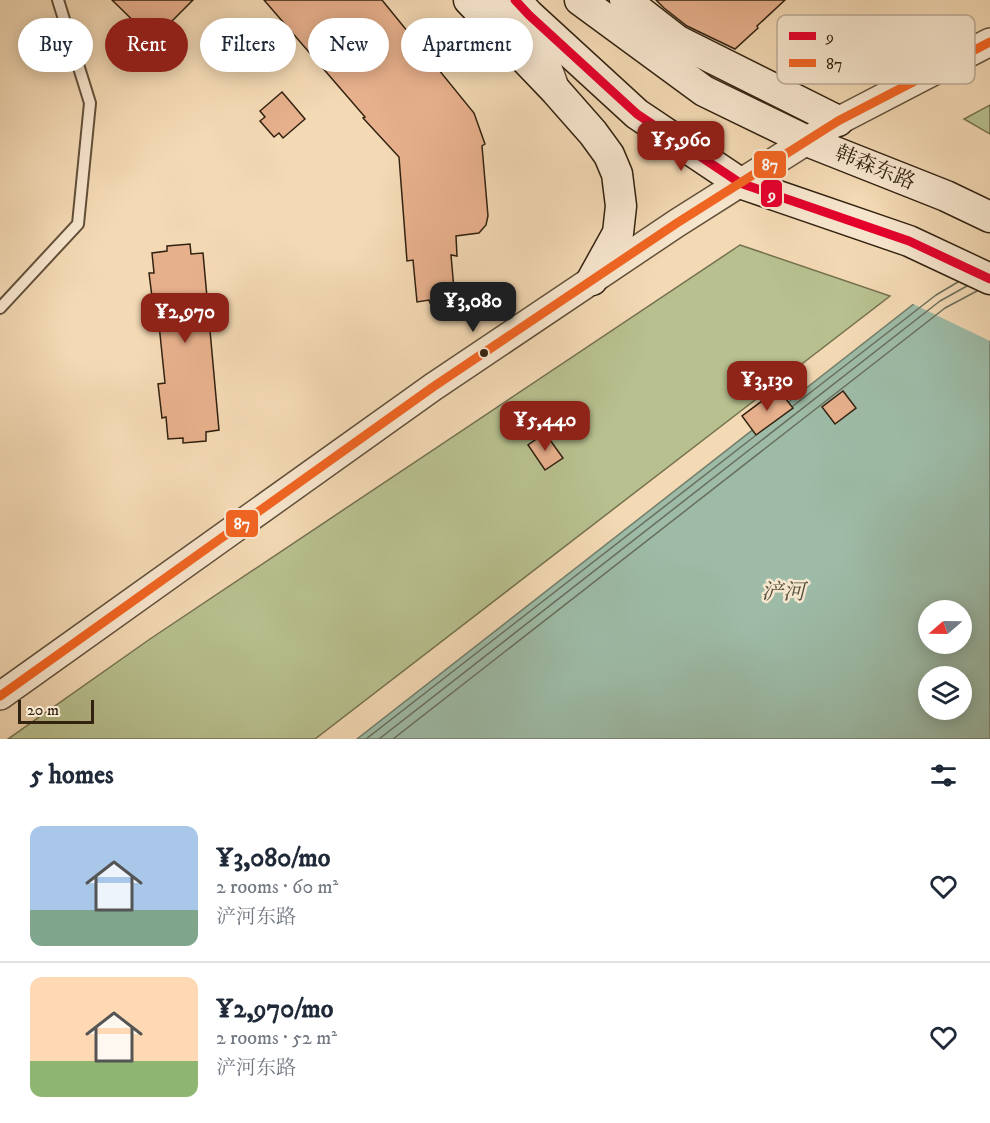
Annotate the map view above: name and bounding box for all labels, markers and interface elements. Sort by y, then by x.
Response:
legend [777,15,975,84]
chip: Buy [18,18,93,72]
chip: Rent [105,18,188,72]
chip: Filters [200,18,296,72]
chip: New [308,18,389,72]
chip: Apartment [401,18,533,72]
text: 9 [825,27,834,47]
text: 87 [826,54,842,74]
pin: ¥5,960 [632,121,730,172]
text: ¥5,960 [651,128,711,153]
street label: 韩森东路 [831,140,919,196]
line badge: 87 [753,150,787,179]
text: 87 [762,155,778,175]
line badge: 9 [760,179,783,208]
text: 9 [767,185,776,205]
pin: ¥3,080 [424,282,522,333]
text: ¥3,080 [444,289,502,314]
pin: ¥2,970 [136,293,234,344]
text: ¥2,970 [155,300,215,325]
unlabelled marker [478,347,490,359]
pin: ¥3,130 [718,361,816,412]
text: ¥3,130 [741,368,793,393]
pin: ¥5,440 [496,401,594,452]
text: ¥5,440 [514,408,576,433]
line badge: 87 [225,509,259,538]
text: 87 [234,514,250,534]
water label: 浐河 [761,579,809,606]
north arrow [918,600,972,654]
map controls [918,600,972,720]
button: layers [918,666,972,720]
scale bar [18,697,94,724]
text: 20 m [27,700,59,720]
text: 5 homes [30,759,114,792]
icon: filters [927,759,960,792]
text: ¥3,080/mo [216,842,330,875]
icon: home [78,850,150,922]
icon: heart [927,870,960,903]
text: 2 rooms · 60 m² [216,875,338,900]
text: 浐河东路 [216,905,296,930]
text: ¥2,970/mo [216,993,333,1026]
icon: home [78,1001,150,1073]
icon: heart [927,1021,960,1054]
text: 2 rooms · 52 m² [216,1026,337,1051]
text: 浐河东路 [216,1056,296,1081]

